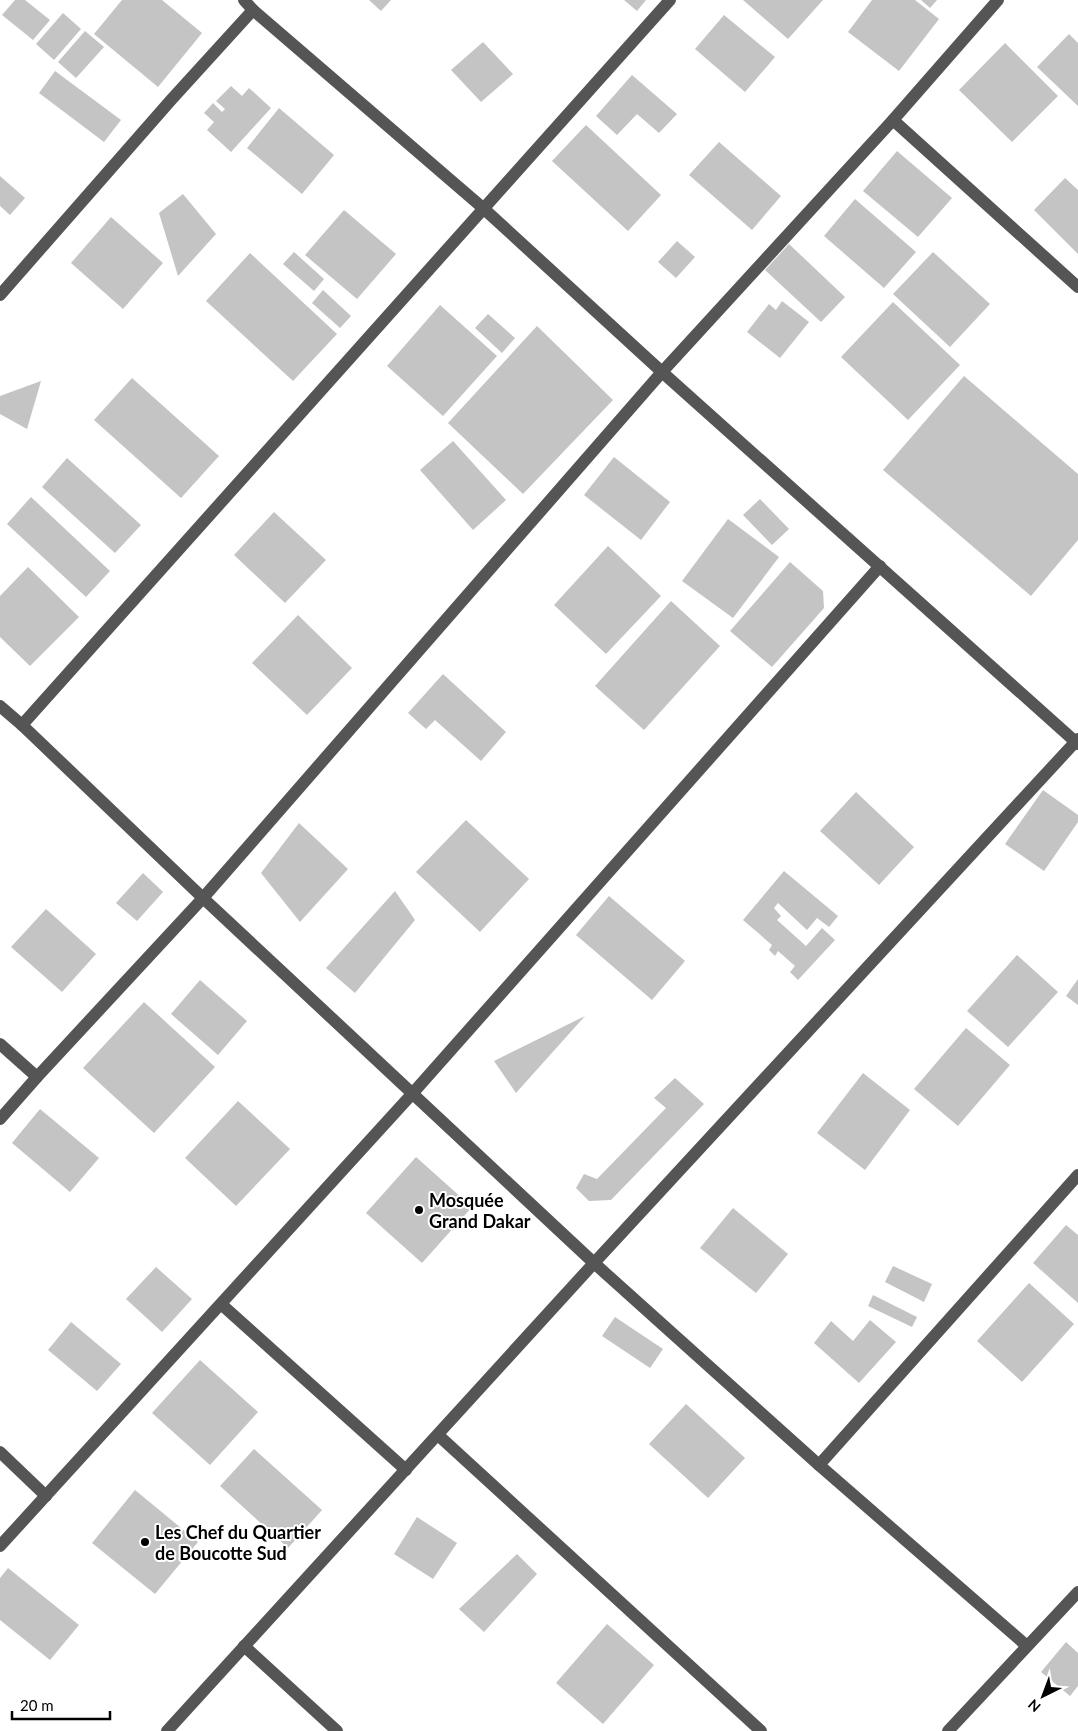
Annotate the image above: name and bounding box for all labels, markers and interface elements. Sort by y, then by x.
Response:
place label: Mosquée Grand Dakar [429,1189,531,1232]
marker: Mosquée Grand Dakar [413,1204,425,1216]
place label: Les Chef du Quartier de Boucotte Sud [155,1521,321,1564]
marker: Les Chef du Quartier de Boucotte Sud [139,1536,151,1548]
north arrow [1018,1671,1068,1721]
scale bar [12,1688,110,1720]
text: 20 m [20,1696,54,1714]
text: N [1024,1696,1044,1716]

